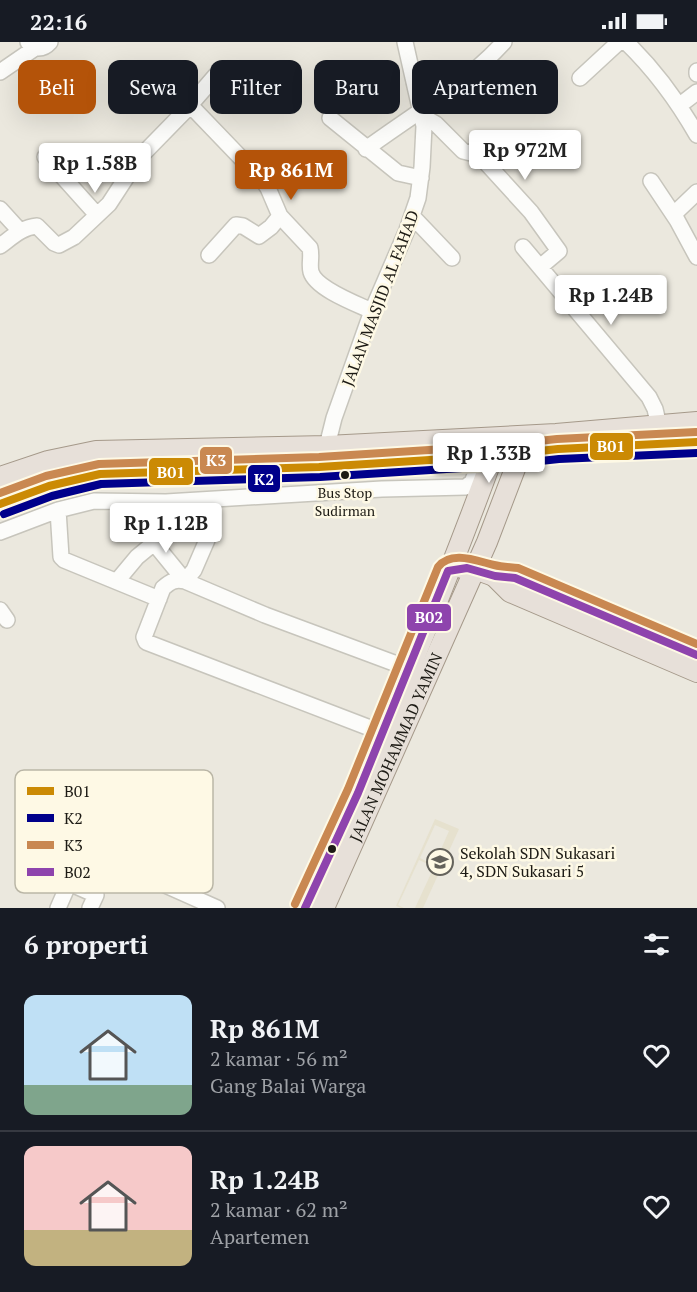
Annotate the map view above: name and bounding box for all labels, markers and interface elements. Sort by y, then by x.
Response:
text: 22:16 [30,7,87,36]
chip: Beli [18,60,96,114]
chip: Sewa [108,60,198,114]
chip: Filter [210,60,302,114]
chip: Baru [314,60,400,114]
chip: Apartemen [412,60,558,114]
pin: Rp 972M [470,130,580,181]
text: Rp 972M [483,136,567,163]
pin: Rp 1.58B [33,143,157,194]
text: Rp 1.58B [53,149,137,176]
pin: Rp 861M [236,150,346,201]
text: Rp 861M [249,156,333,183]
street label: JALAN MASJID AL FAHAD [336,207,424,389]
pin: Rp 1.24B [549,275,673,326]
text: Rp 1.24B [569,281,653,308]
line badge: B01 [589,432,634,461]
pin: Rp 1.33B [427,433,551,484]
text: B01 [597,435,625,457]
text: Rp 1.33B [447,439,531,466]
line badge: K3 [199,446,233,475]
text: K3 [206,449,226,471]
line badge: B01 [148,457,194,486]
text: B01 [157,461,185,483]
line badge: K2 [247,464,281,493]
text: K2 [254,468,274,490]
marker: Bus Stop Sudirman [339,469,351,481]
place label: Bus Stop Sudirman [315,483,376,520]
pin: Rp 1.12B [104,503,228,554]
text: Rp 1.12B [124,509,208,536]
line badge: B02 [406,603,452,632]
text: B02 [415,606,443,628]
street label: JALAN MOHAMMAD YAMIN [344,649,447,845]
legend [15,770,213,893]
text: B01 [64,780,91,802]
text: K2 [64,807,83,829]
text: K3 [64,834,83,856]
place label: Sekolah SDN Sukasari 4, SDN Sukasari 5 [460,842,615,882]
unlabelled marker [326,843,338,855]
school or university icon: Sekolah SDN Sukasari 4, SDN Sukasari 5 [425,847,455,877]
text: B02 [64,861,91,883]
text: 6 properti [24,927,148,961]
icon: filters [640,928,673,961]
text: Rp 861M [210,1011,319,1045]
icon: home [72,1019,144,1091]
icon: heart [640,1039,673,1072]
text: 2 kamar · 56 m² [210,1045,348,1072]
text: Gang Balai Warga [210,1072,366,1099]
text: Rp 1.24B [210,1162,320,1196]
icon: home [72,1170,144,1242]
icon: heart [640,1190,673,1223]
text: 2 kamar · 62 m² [210,1196,348,1223]
text: Apartemen [210,1223,309,1250]

